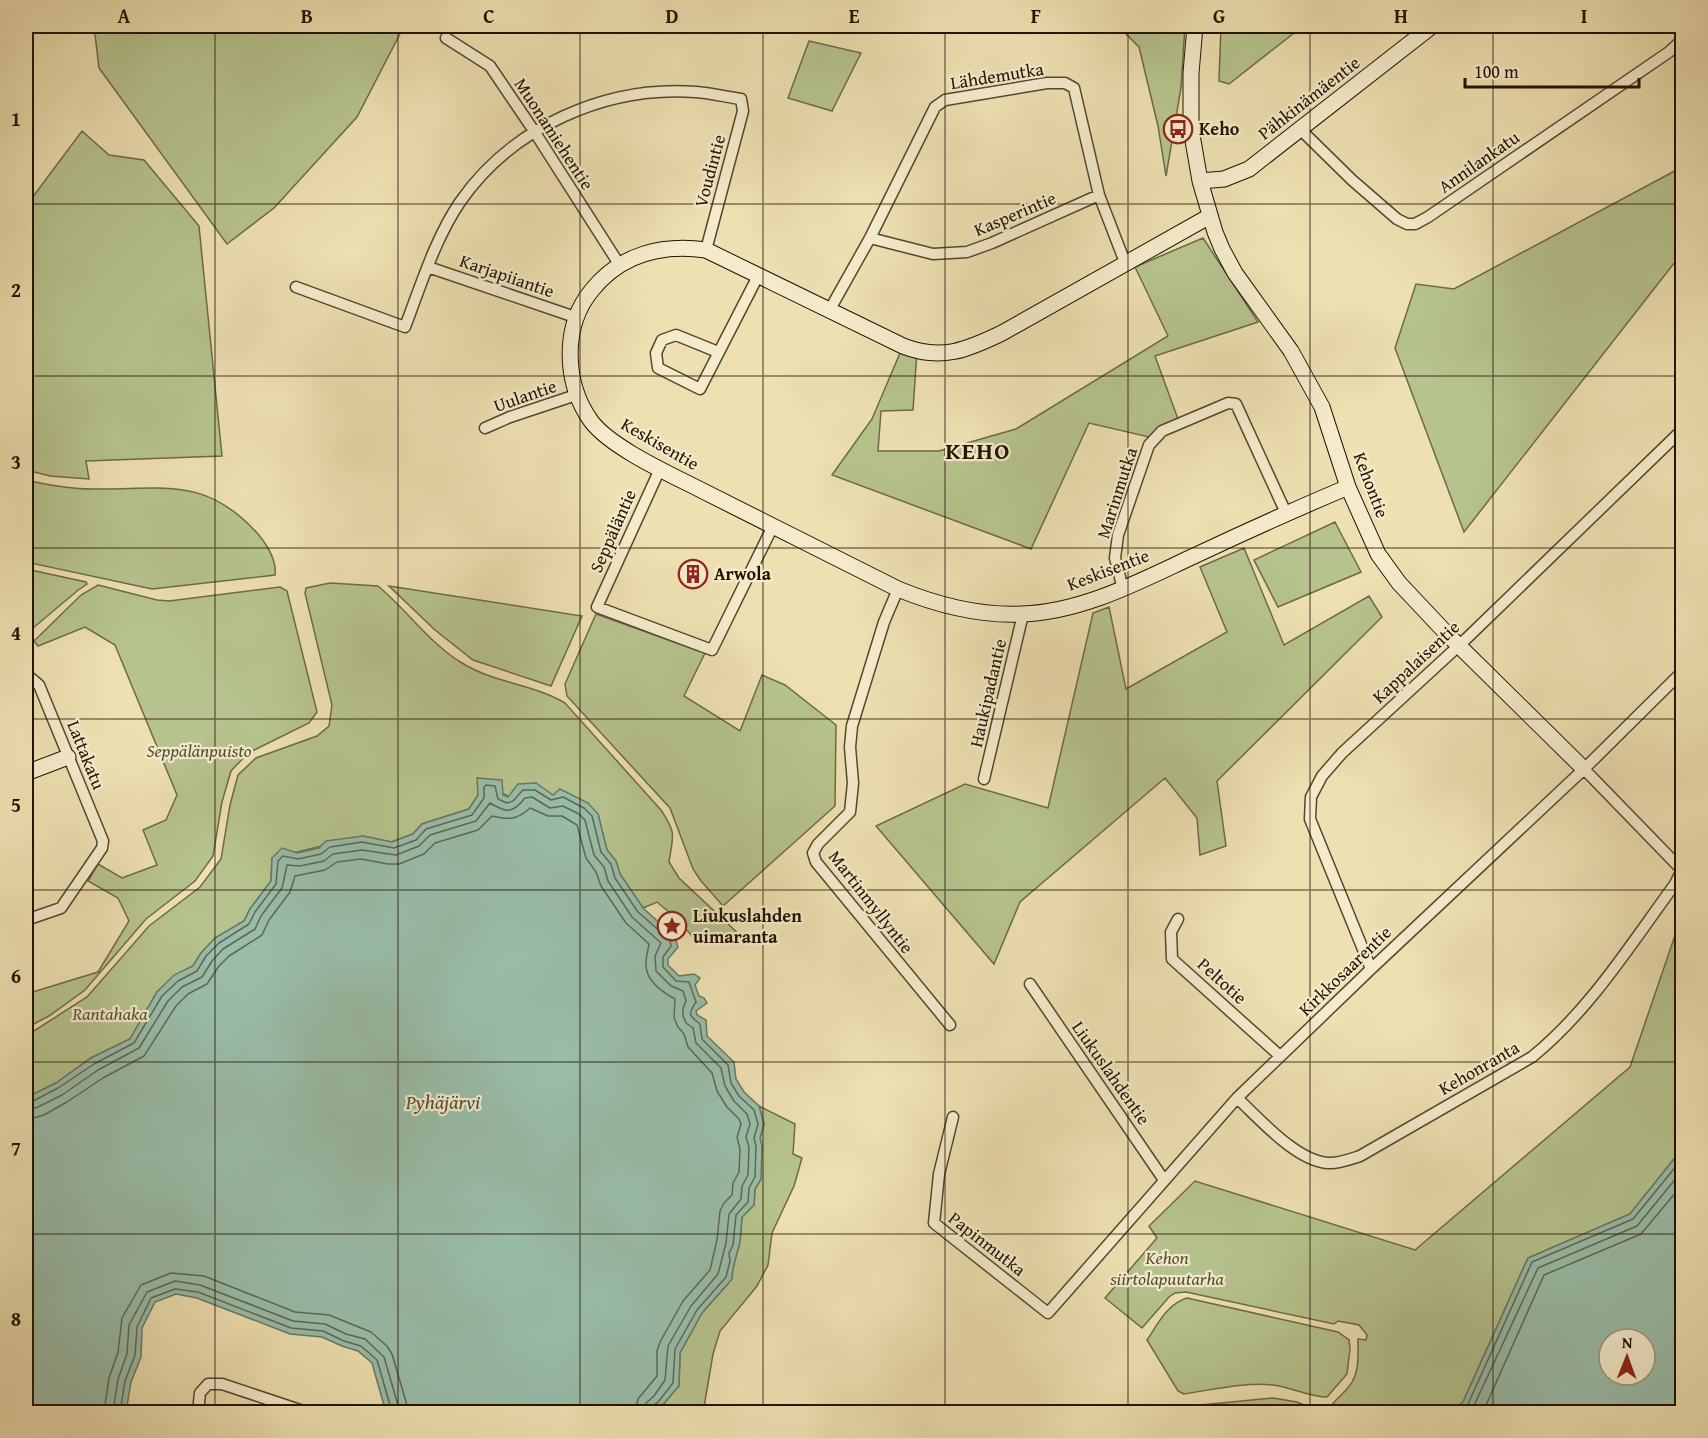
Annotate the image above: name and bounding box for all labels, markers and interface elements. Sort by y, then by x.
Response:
text: A [118,1,131,30]
text: B [301,1,313,30]
text: C [483,1,495,30]
text: D [665,1,679,30]
text: E [849,1,860,30]
text: F [1031,1,1041,30]
text: G [1213,1,1225,30]
text: H [1394,1,1408,30]
text: I [1581,1,1587,30]
street label: Pähkinämäentie [1252,49,1365,146]
scale bar [1465,51,1639,89]
street label: Lähdemutka [948,55,1046,96]
text: 100 m [1474,58,1519,85]
street label: Muonamiehentie [508,72,601,195]
text: 1 [11,104,21,133]
bus stop icon: Keho [1162,113,1194,145]
place label: Keho [1199,115,1240,142]
street label: Annilankatu [1433,124,1525,199]
street label: Voudintie [687,132,732,210]
street label: Kasperintie [970,184,1060,243]
street label: Karjapiiantie [456,247,558,304]
text: 2 [11,275,21,304]
street label: Uulantie [490,372,560,419]
street label: Keskisentie [616,410,704,477]
district label: KEHO [945,433,1011,468]
street label: Marinmutka [1089,443,1144,542]
text: 3 [11,447,21,476]
street label: Kehontie [1347,448,1396,522]
street label: Seppäläntie [582,485,643,577]
street label: Keskisentie [1063,542,1153,598]
building icon: Arwola [677,558,709,590]
place label: Arwola [714,560,772,587]
street label: Kappalaisentie [1366,614,1466,709]
text: 4 [11,618,21,647]
street label: Haukipadantie [962,636,1013,750]
street label: Lattakatu [60,716,113,794]
park label: Seppälänpuisto [146,737,252,764]
text: 5 [11,790,21,819]
street label: Martinmyllyntie [822,844,920,959]
place label: Liukuslahden uimaranta [693,902,802,950]
place icon: Liukuslahden uimaranta [656,910,688,942]
street label: Kirkkosaarentie [1292,919,1397,1022]
street label: Peltotie [1192,951,1253,1010]
text: 6 [11,961,21,990]
park label: Rantahaka [72,1000,148,1027]
street label: Liukuslahdentie [1066,1015,1157,1130]
street label: Kehonranta [1433,1033,1525,1102]
water label: Pyhäjärvi [405,1087,480,1116]
text: 7 [11,1133,21,1162]
street label: Papinmutka [943,1205,1032,1283]
park label: Kehon siirtolapuutarha [1109,1244,1225,1292]
text: 8 [11,1304,21,1333]
north arrow [1597,1327,1657,1387]
text: N [1622,1330,1633,1354]

